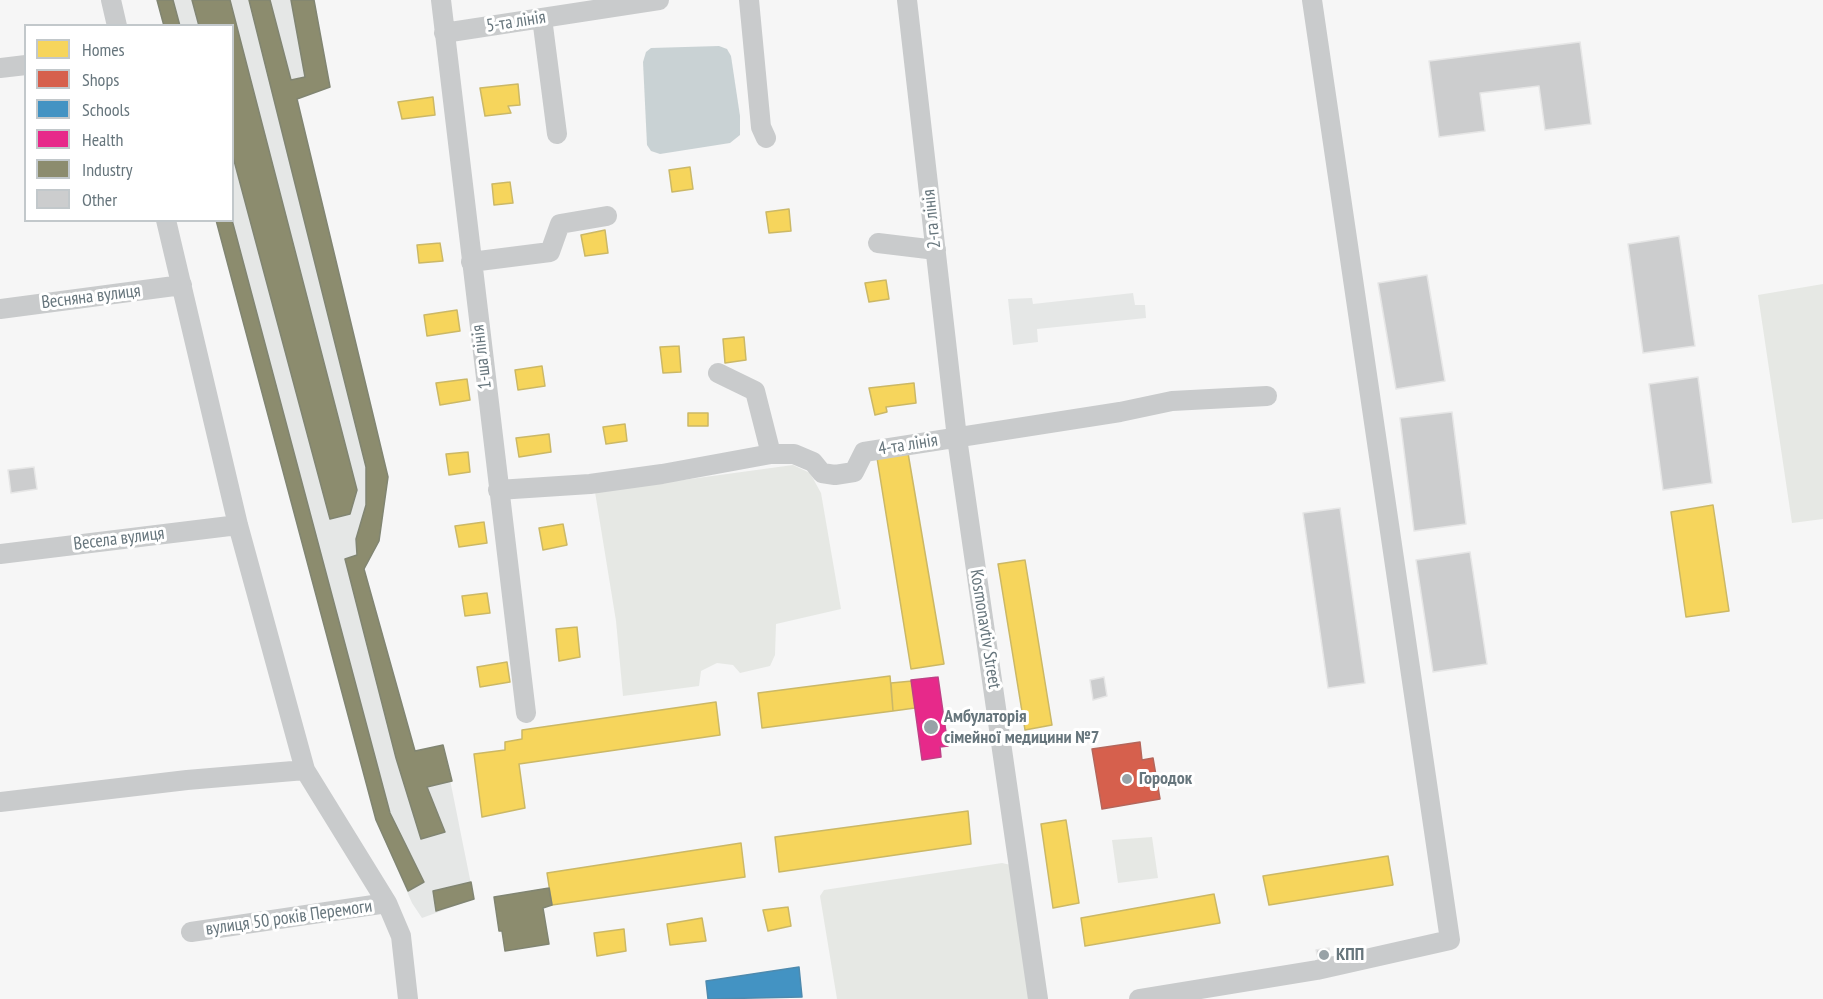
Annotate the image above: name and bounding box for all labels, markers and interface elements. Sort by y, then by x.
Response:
street label: 5-та лінія [485,7,547,37]
legend [24,24,234,222]
text: Homes [82,38,125,61]
text: Shops [82,68,119,91]
text: Schools [82,98,130,121]
text: Health [82,128,123,151]
text: Industry [82,158,132,181]
text: Other [82,188,117,211]
street label: 2-га лінія [918,188,946,250]
street label: Весняна вулиця [40,280,142,314]
street label: 1-ша лінія [467,323,497,391]
street label: 4-та лінія [877,430,939,460]
street label: Весела вулиця [72,523,166,555]
street label: Kosmonavtiv Street [965,568,1005,690]
place label: Амбулаторія сімейної медицини №7 [944,706,1099,748]
marker: Амбулаторія сімейної медицини №7 [922,718,940,736]
place label: Городок [1139,768,1192,790]
marker: Городок [1120,772,1134,786]
street label: вулиця 50 років Перемоги [204,896,374,940]
place label: КПП [1336,944,1364,966]
marker: КПП [1317,948,1331,962]

